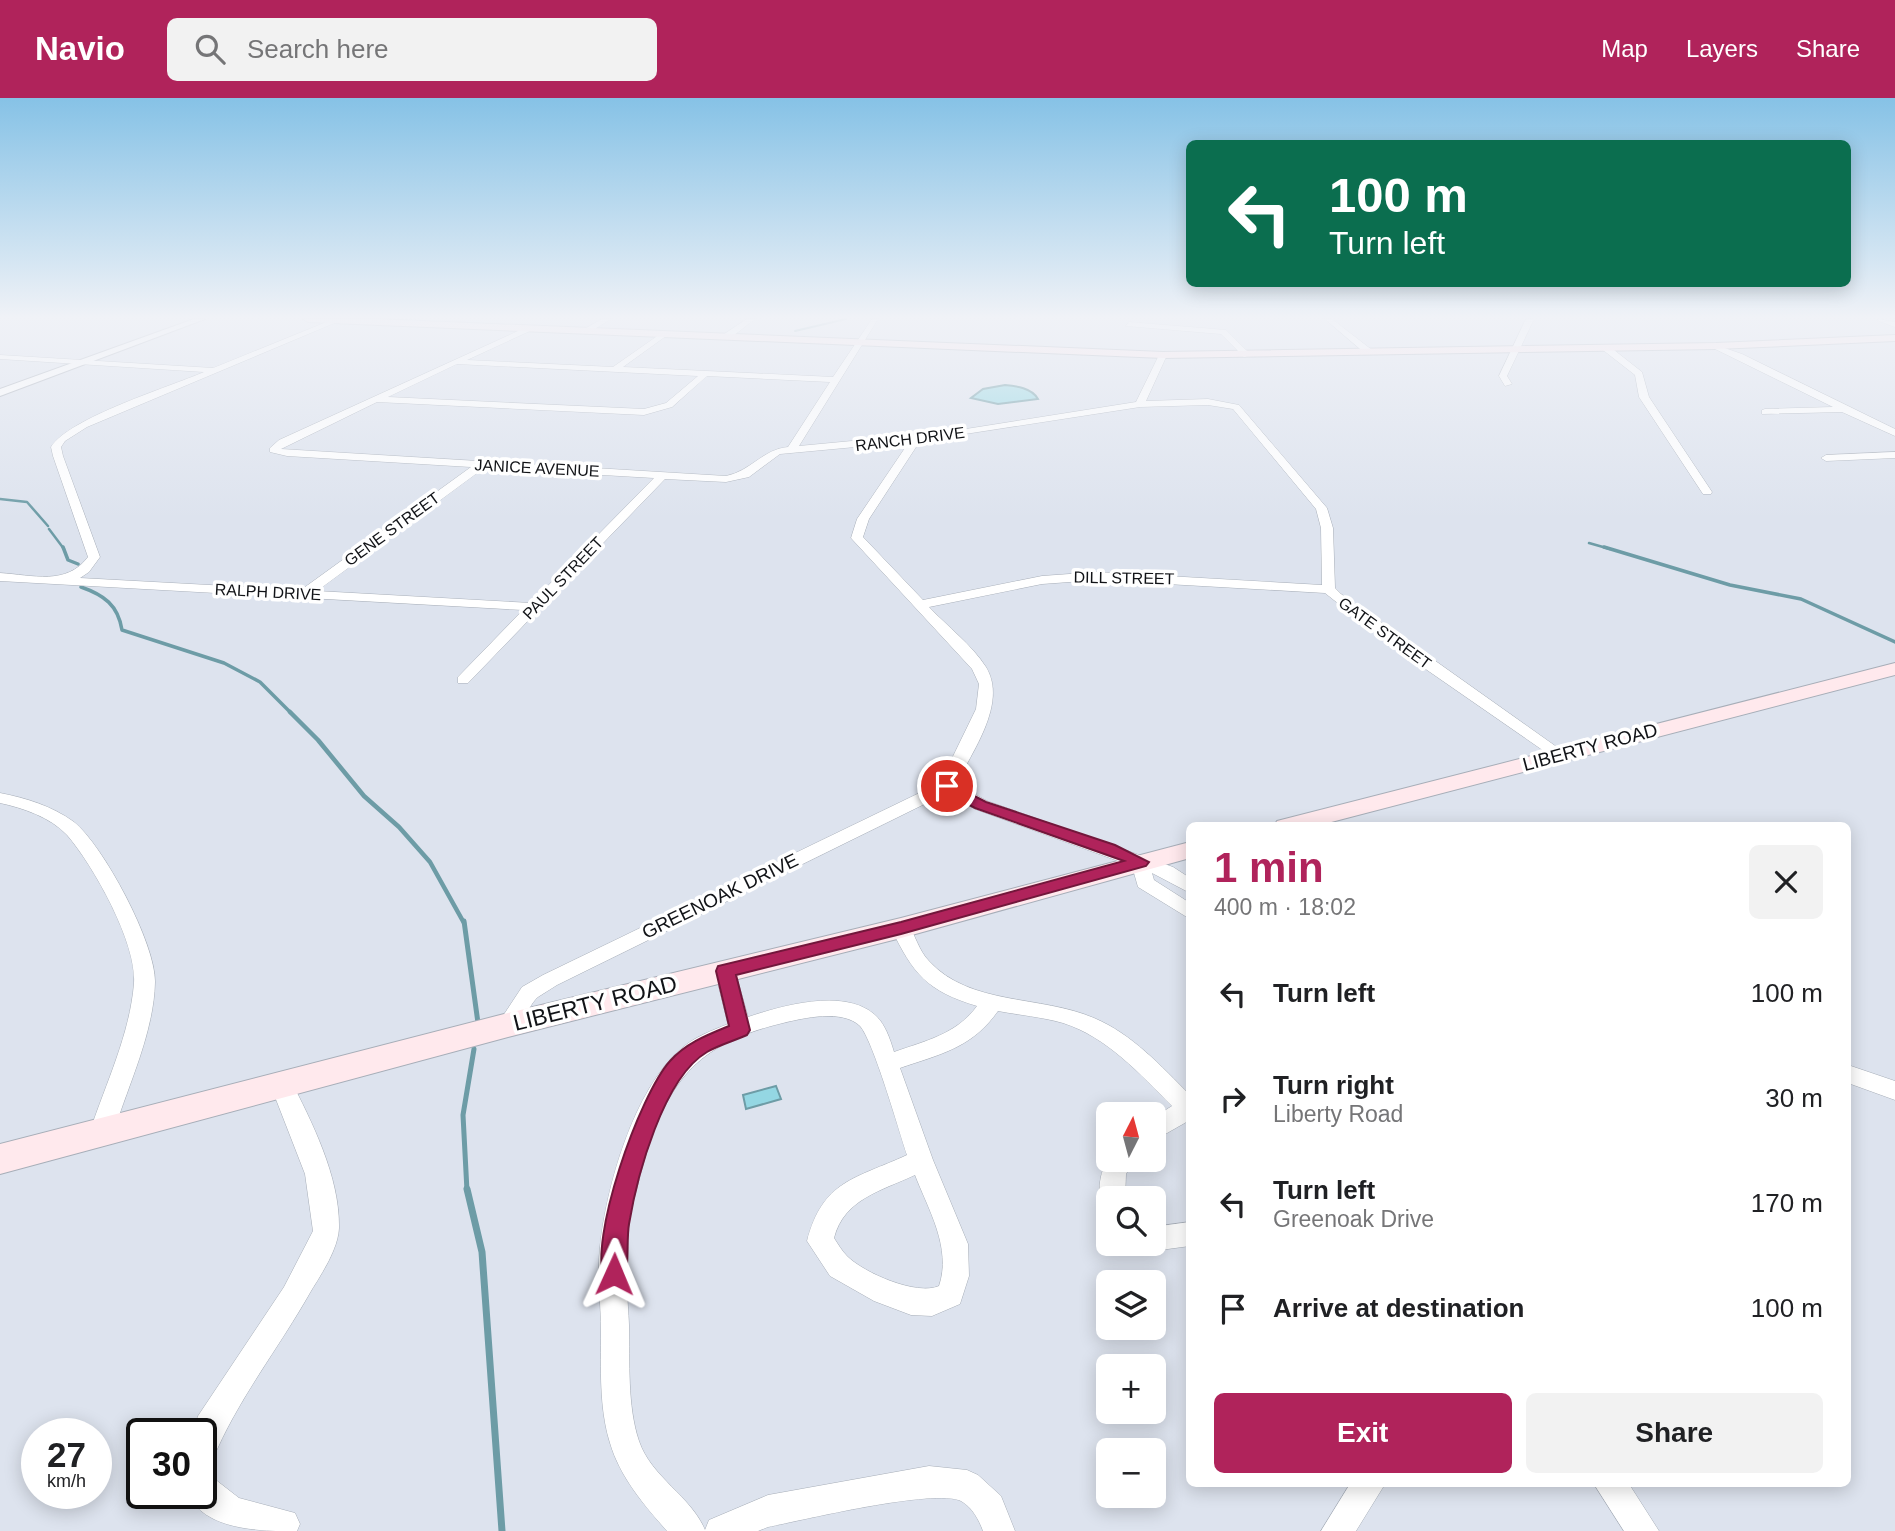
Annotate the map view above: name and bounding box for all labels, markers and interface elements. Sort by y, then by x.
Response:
search box [167,18,657,81]
text: Navio [35,30,125,67]
icon: search [191,30,229,68]
text: Search here [247,34,389,64]
text: Map [1601,35,1648,62]
text: Layers [1686,35,1758,62]
text: Share [1796,35,1860,62]
icon: left [1214,168,1305,259]
text: 100 m [1329,168,1468,222]
text: Turn left [1329,225,1445,261]
street label: RANCH DRIVE [854,424,966,454]
street label: JANICE AVENUE [474,456,600,480]
street label: GENE STREET [341,489,443,569]
street label: PAUL STREET [520,533,607,623]
street label: DILL STREET [1073,569,1175,587]
street label: RALPH DRIVE [214,581,322,603]
street label: GATE STREET [1336,594,1435,672]
street label: LIBERTY ROAD [1520,719,1660,775]
pin [917,756,977,816]
icon: arrive [928,767,966,805]
text: 1 min [1214,844,1324,891]
button: close [1749,845,1823,919]
street label: GREENOAK DRIVE [639,849,801,943]
text: 400 m · 18:02 [1214,894,1356,920]
street label: LIBERTY ROAD [510,970,680,1036]
icon: left [1214,975,1252,1013]
text: Turn left [1273,978,1375,1008]
text: 100 m [1751,978,1823,1008]
text: Turn right [1273,1070,1394,1100]
icon: right [1214,1080,1252,1118]
text: 30 m [1765,1083,1823,1113]
text: Liberty Road [1273,1101,1403,1127]
north arrow [1096,1102,1166,1172]
map controls [1096,1102,1166,1508]
text: Turn left [1273,1175,1375,1205]
icon: left [1214,1185,1252,1223]
button: search [1096,1186,1166,1256]
text: 170 m [1751,1188,1823,1218]
text: Greenoak Drive [1273,1206,1434,1232]
position arrow [577,1237,651,1311]
button: layers [1096,1270,1166,1340]
icon: arrive [1214,1290,1252,1328]
text: Arrive at destination [1273,1293,1524,1323]
text: 100 m [1751,1293,1823,1323]
button: + [1096,1354,1166,1424]
button: Exit [1214,1393,1512,1473]
button: Share [1526,1393,1823,1473]
speed limit sign: 30 [126,1418,217,1509]
text: 27 [47,1435,86,1474]
button: − [1096,1438,1166,1508]
text: km/h [47,1471,86,1491]

